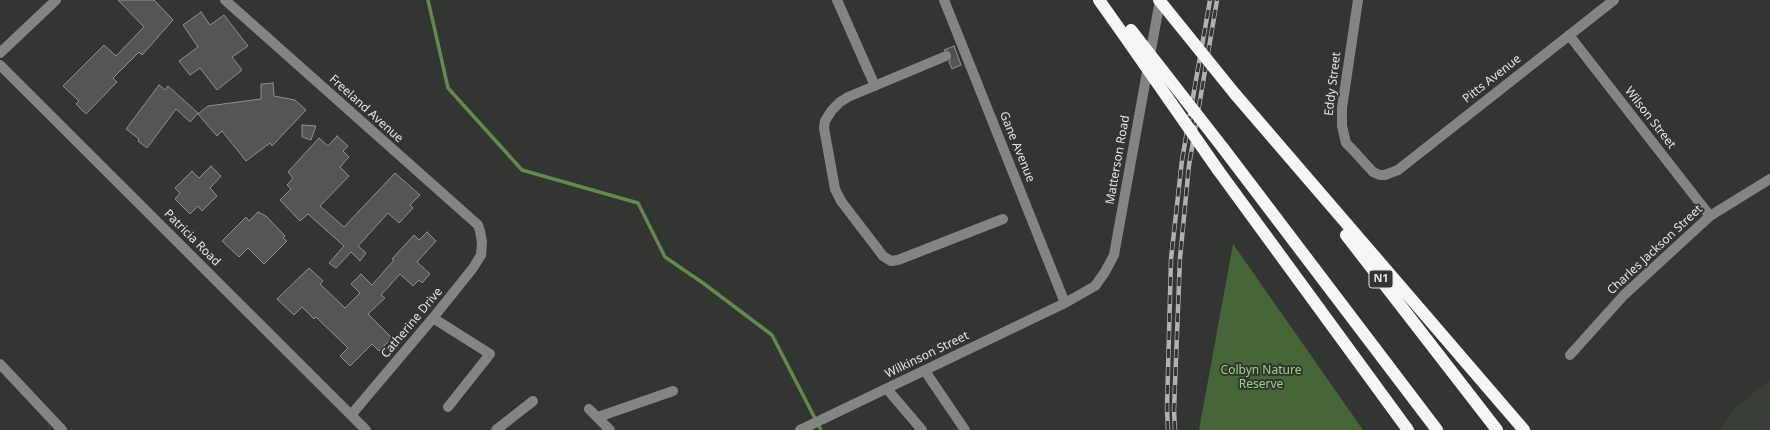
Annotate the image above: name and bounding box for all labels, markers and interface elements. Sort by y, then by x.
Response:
street label: Eddy Street [1322,51,1344,117]
street label: Pitts Avenue [1460,52,1524,106]
street label: Freeland Avenue [326,72,406,146]
street label: Wilson Street [1621,84,1679,152]
street label: Gane Avenue [996,110,1038,184]
street label: Matterson Road [1103,114,1133,206]
street label: Charles Jackson Street [1605,202,1705,298]
street label: Patricia Road [161,207,223,269]
road number: N1 [1369,270,1393,288]
street label: Catherine Drive [378,285,446,361]
street label: Wilkinson Street [883,329,971,381]
park label: Colbyn Nature Reserve [1221,364,1301,392]

